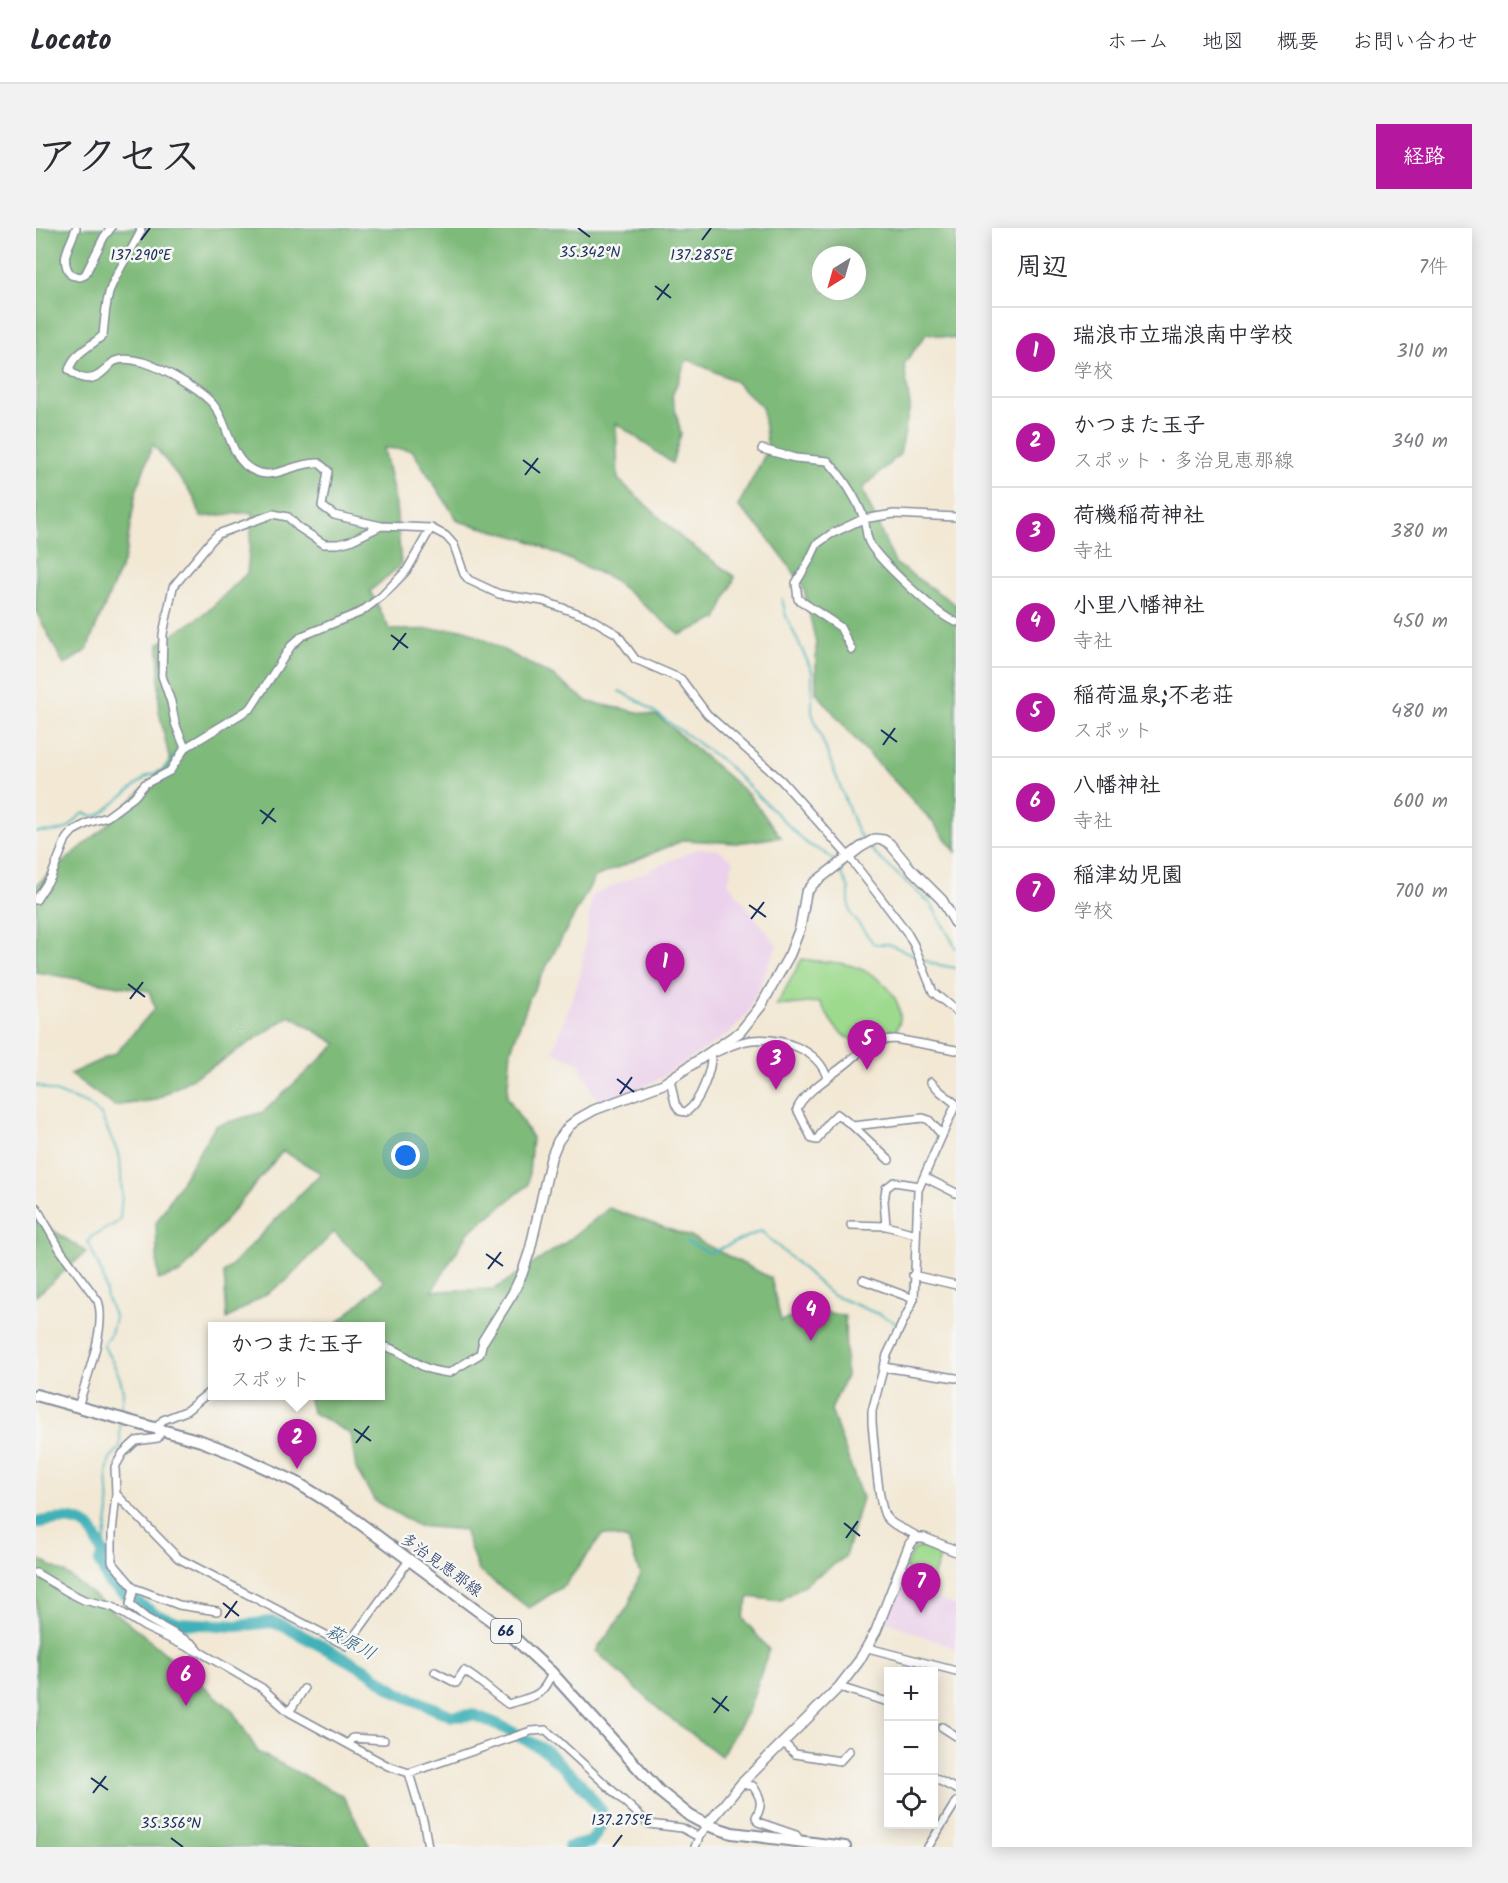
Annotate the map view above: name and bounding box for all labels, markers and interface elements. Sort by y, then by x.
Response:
text: Locato [30,19,111,64]
text: ホーム [1107,26,1169,59]
text: 地図 [1202,26,1244,59]
text: 概要 [1277,26,1319,59]
text: お問い合わせ [1352,26,1478,59]
button: 経路 [1376,124,1472,189]
text: アクセス [36,125,201,192]
text: 35.342°N [560,241,620,265]
text: 137.290°E [110,244,173,268]
text: 137.285°E [670,244,735,268]
north arrow [812,246,866,300]
text: 周辺 [1016,247,1068,289]
text: 7件 [1419,252,1448,284]
text: 瑞浪市立瑞浪南中学校 [1073,319,1293,354]
text: 1 [1032,336,1039,368]
text: 310 m [1396,336,1448,368]
text: 学校 [1073,356,1113,388]
text: かつまた玉子 [1073,409,1205,444]
text: 2 [1030,426,1041,458]
text: 340 m [1392,426,1448,458]
text: スポット · 多治見恵那線 [1073,446,1294,478]
text: 荷機稲荷神社 [1073,499,1205,534]
text: 3 [1030,516,1041,548]
text: 380 m [1391,516,1448,548]
text: 寺社 [1073,536,1113,568]
text: 小里八幡神社 [1073,589,1205,624]
text: 4 [1030,606,1041,638]
text: 450 m [1392,606,1448,638]
text: 寺社 [1073,626,1113,658]
text: 稲荷温泉;不老荘 [1073,679,1234,714]
text: 5 [1030,696,1041,728]
text: 480 m [1391,696,1448,728]
text: スポット [1073,716,1153,748]
text: 八幡神社 [1073,769,1161,804]
text: 6 [1030,786,1041,818]
text: 600 m [1393,786,1448,818]
text: 寺社 [1073,806,1113,838]
text: 稲津幼児園 [1073,859,1183,894]
text: 7 [1031,876,1040,908]
text: 700 m [1395,876,1448,908]
text: 学校 [1073,896,1113,928]
pin: 1 [646,944,684,993]
pin: 5 [848,1020,886,1070]
pin: 3 [756,1040,796,1090]
your location [391,1141,420,1170]
pin: 4 [792,1292,830,1341]
popup [208,1322,385,1400]
text: かつまた玉子 [230,1328,363,1363]
text: スポット [230,1365,310,1397]
pin: 2 [278,1420,316,1469]
street label: 多治見恵那線 [395,1527,487,1604]
pin: 7 [902,1564,940,1613]
water label: 萩原川 [320,1618,381,1669]
road number: 66 [491,1619,521,1643]
pin: 6 [166,1656,206,1706]
map controls [884,1667,938,1829]
button: + [884,1667,938,1721]
button: − [884,1721,938,1775]
button: locate [884,1775,938,1829]
text: 137.275°E [591,1809,654,1833]
text: 35.356°N [141,1812,201,1836]

